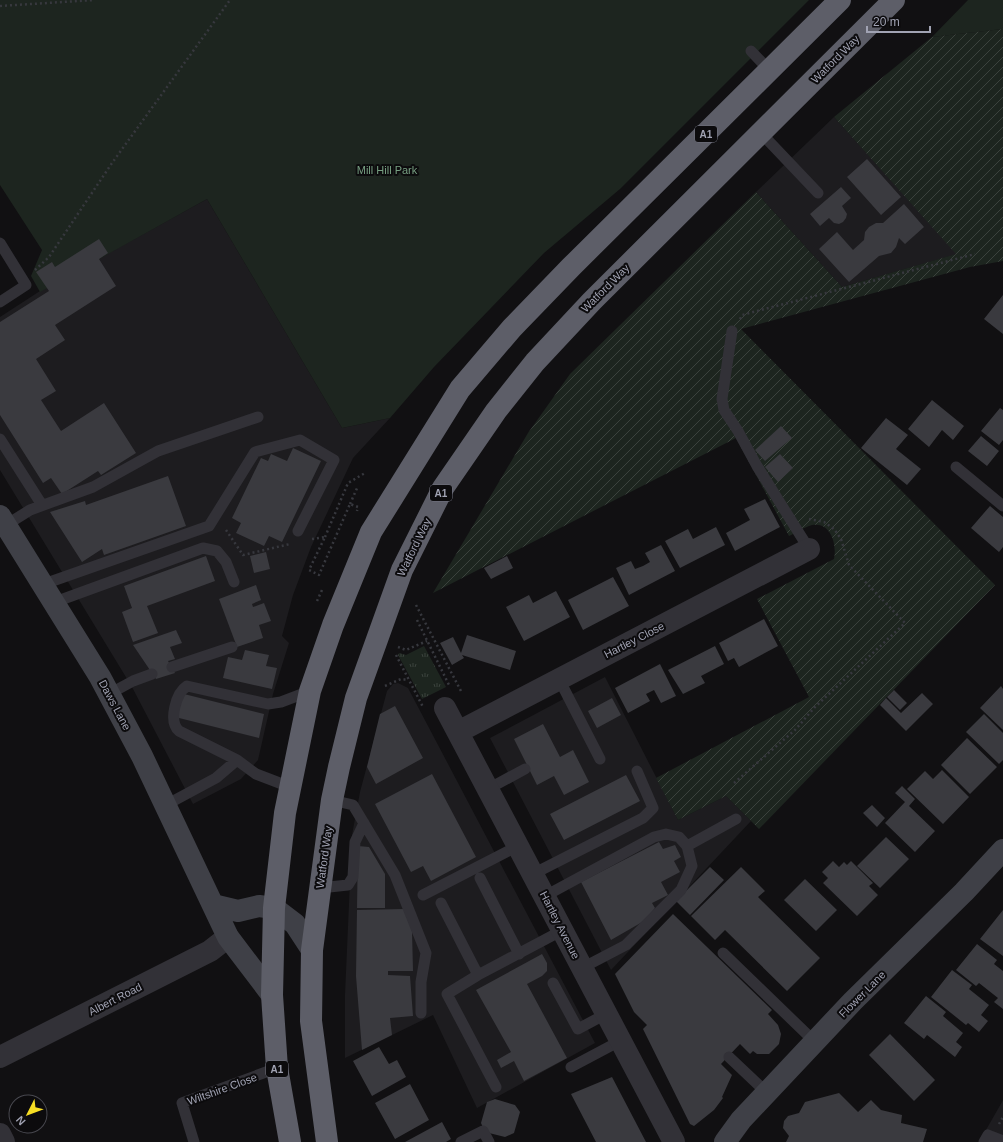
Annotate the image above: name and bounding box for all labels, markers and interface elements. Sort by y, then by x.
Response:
scale bar [867,8,930,34]
text: 20 m [873,15,900,29]
street label: Watford Way [809,32,862,85]
road number: A1 [695,126,717,142]
park label: Mill Hill Park [357,164,418,176]
street label: Watford Way [579,261,632,314]
road number: A1 [430,485,452,501]
street label: Watford Way [395,516,433,578]
street label: Hartley Close [602,620,666,660]
street label: Daws Lane [97,678,133,732]
street label: Watford Way [314,825,334,889]
street label: Hartley Avenue [538,889,582,961]
street label: Flower Lane [836,968,888,1020]
street label: Albert Road [86,980,144,1018]
road number: A1 [266,1061,288,1077]
street label: Wiltshire Close [185,1071,259,1107]
north arrow [8,1094,48,1134]
text: N [13,1114,28,1128]

